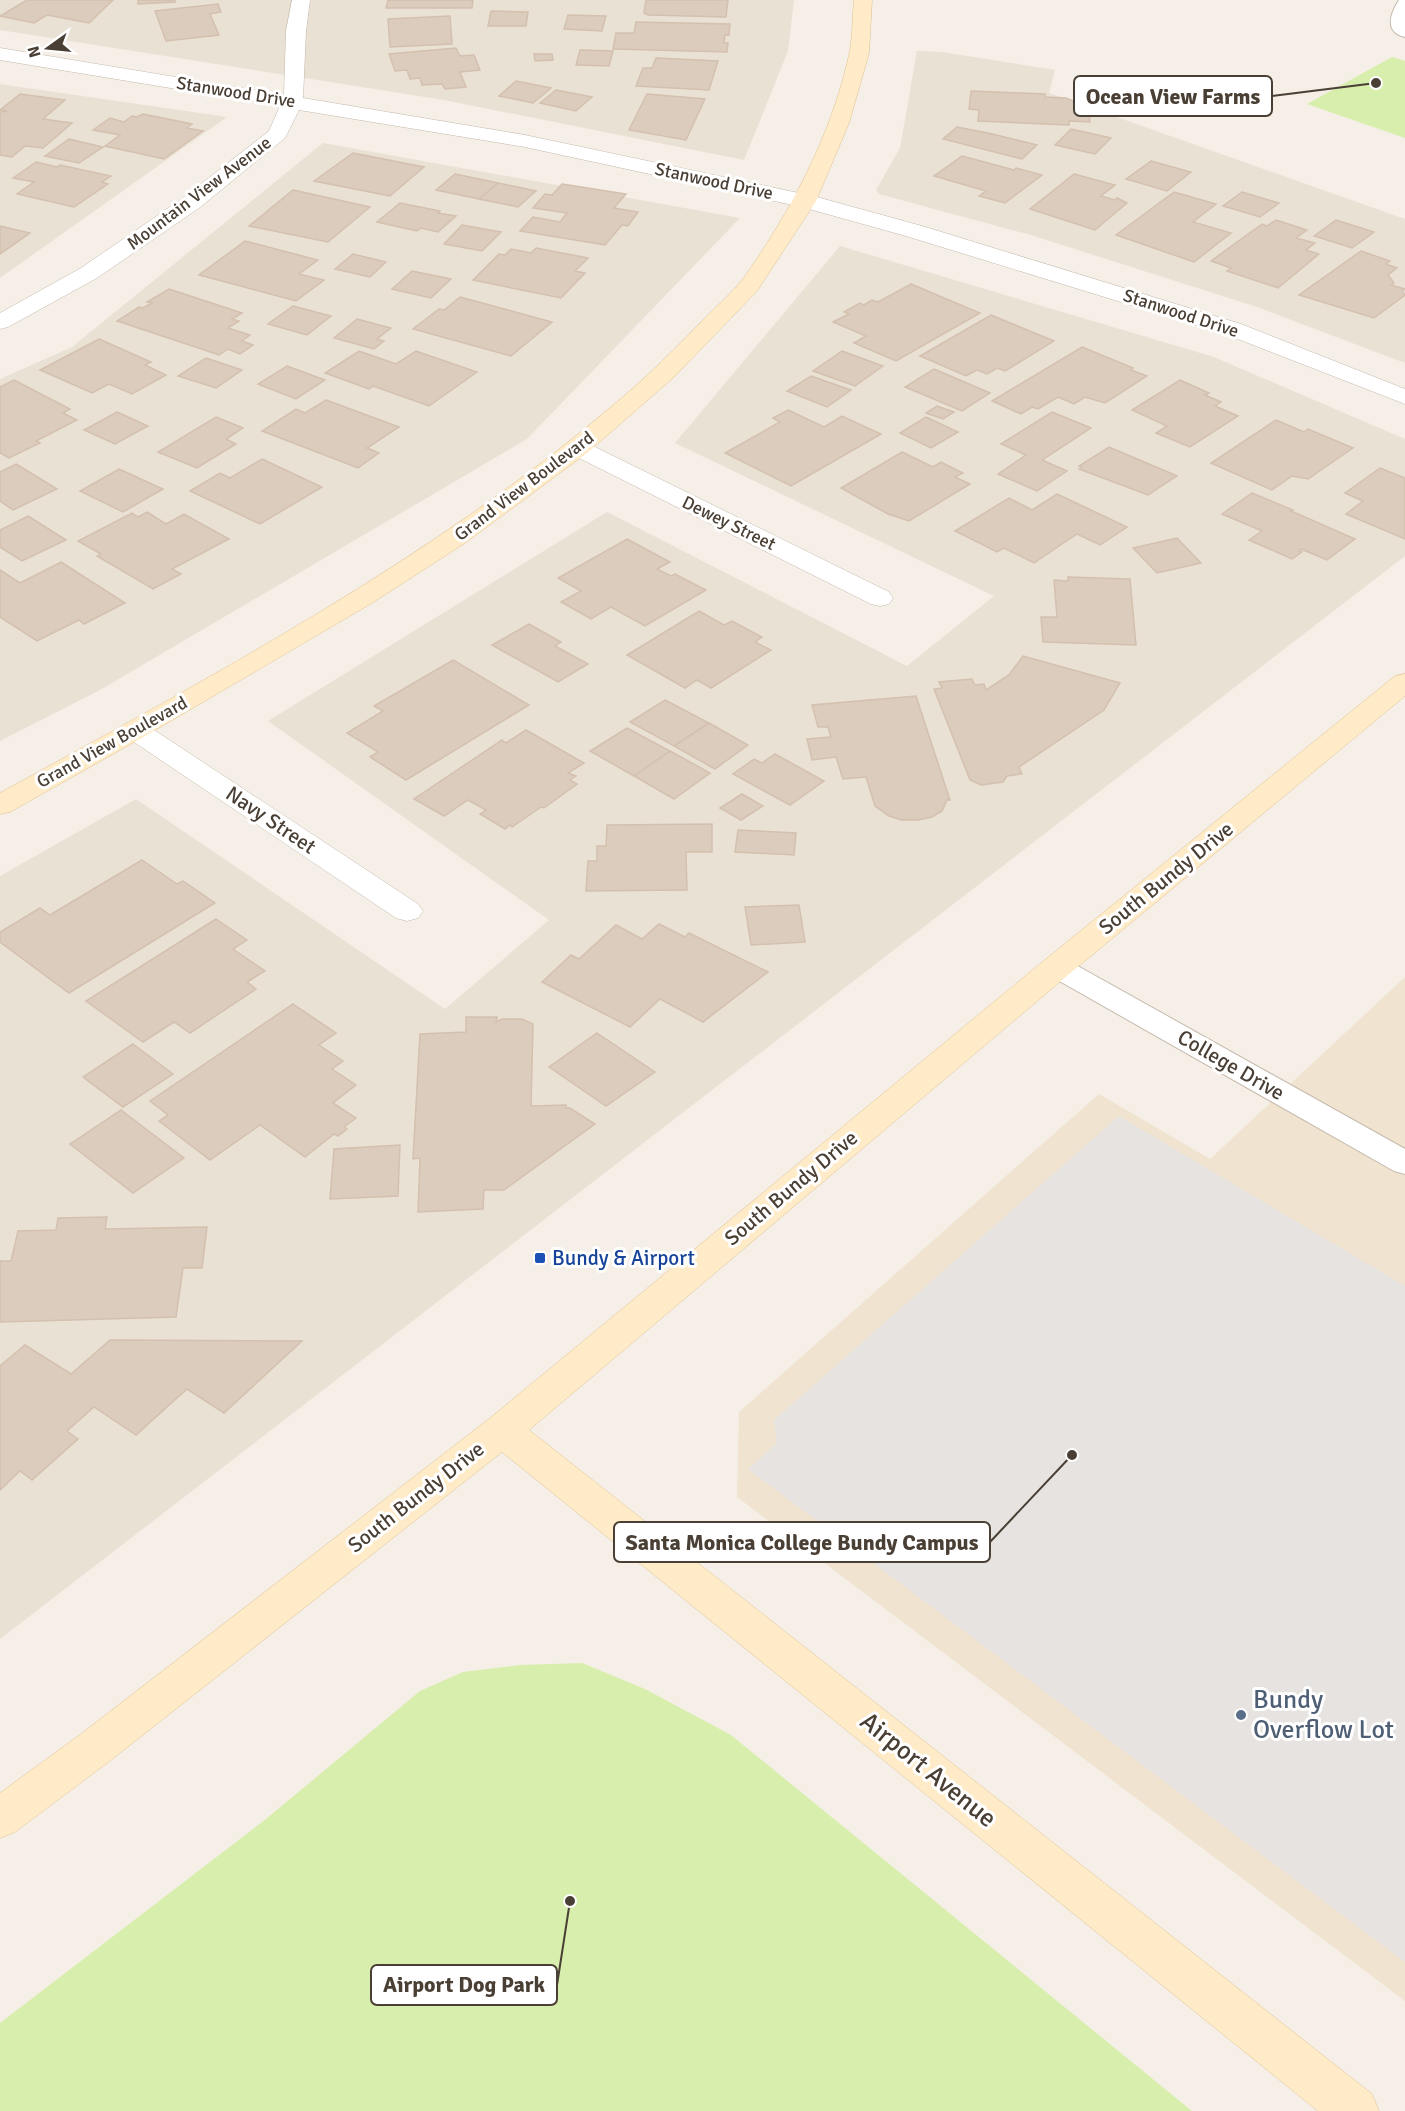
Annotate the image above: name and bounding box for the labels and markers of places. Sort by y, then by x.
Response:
callout: Ocean View Farms [1074,76,1272,116]
place label: Bundy & Airport [552,1245,695,1271]
marker: Bundy & Airport [533,1251,547,1265]
callout: Santa Monica College Bundy Campus [614,1522,990,1562]
place label: Bundy Overflow Lot [1253,1684,1394,1746]
marker: Bundy Overflow Lot [1234,1708,1248,1722]
callout: Airport Dog Park [371,1965,557,2005]

